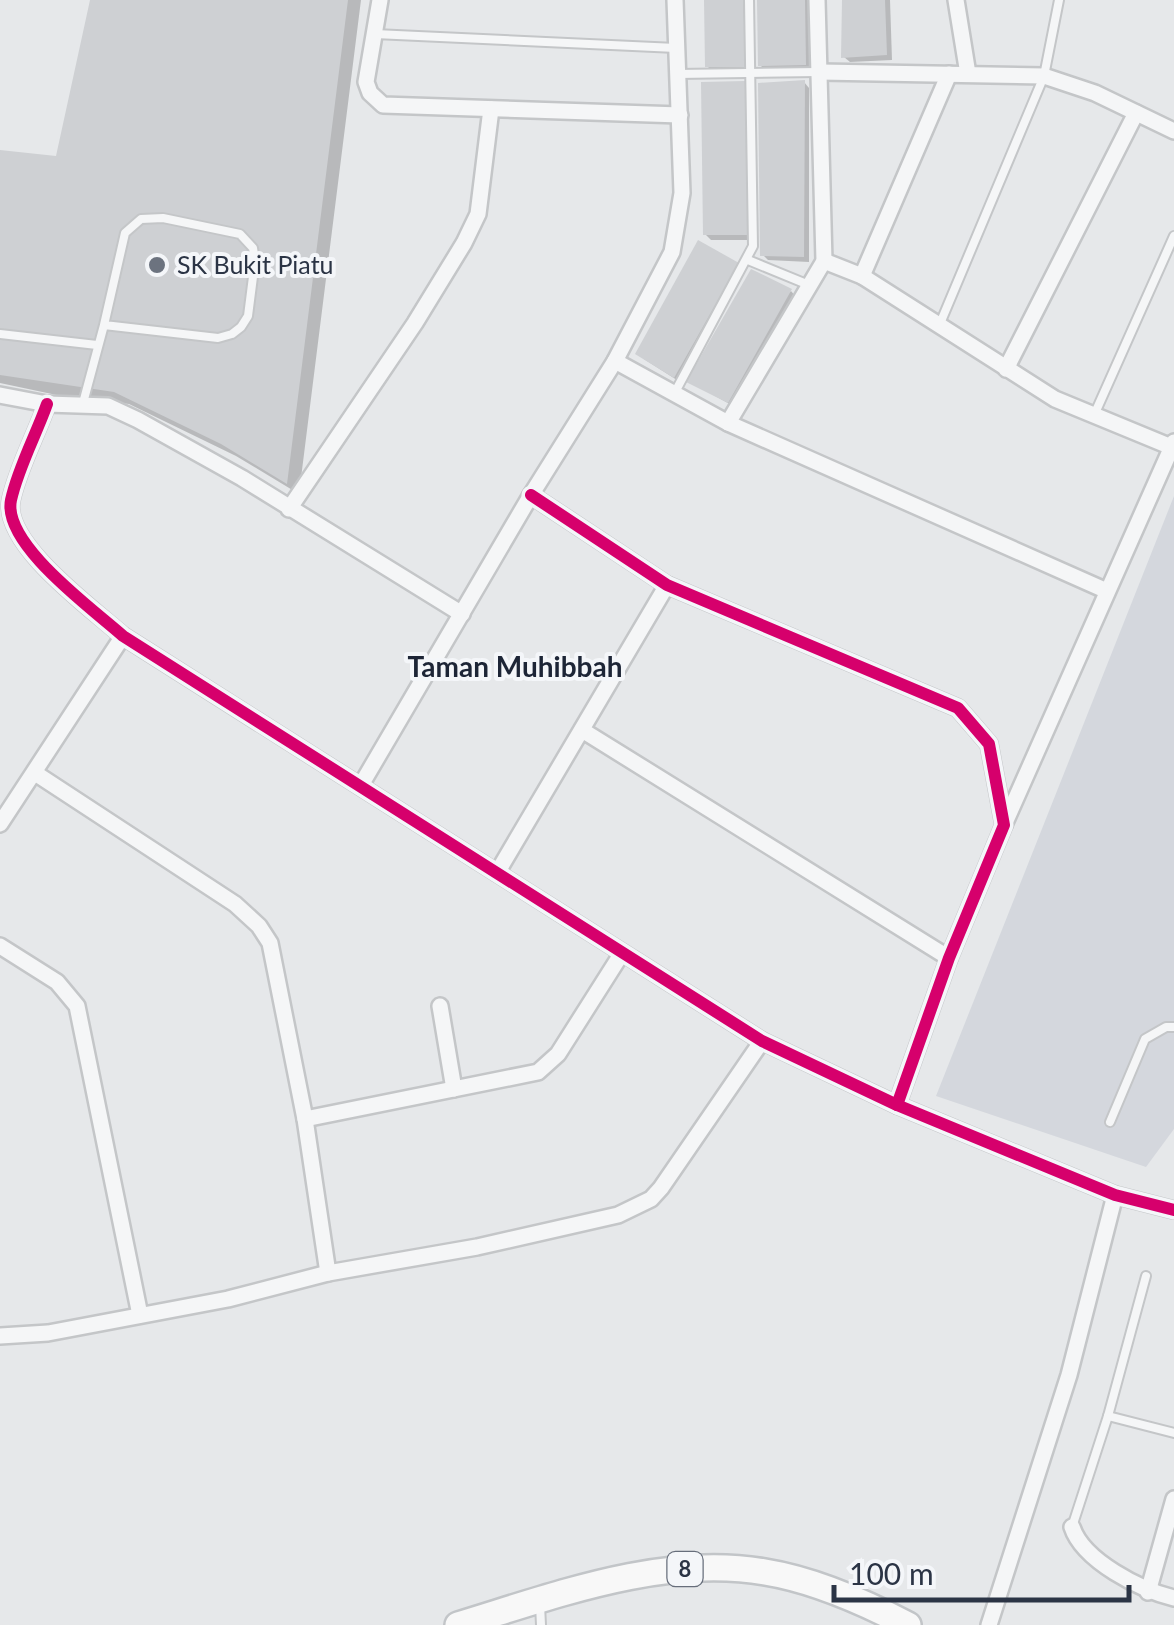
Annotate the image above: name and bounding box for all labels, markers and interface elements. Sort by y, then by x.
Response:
place label: SK Bukit Piatu [177,249,334,279]
marker: SK Bukit Piatu [146,254,168,276]
district label: Taman Muhibbah [408,649,622,683]
scale bar [834,1540,1129,1602]
road number: 8 [668,1552,702,1586]
text: 100 m [849,1555,934,1591]

